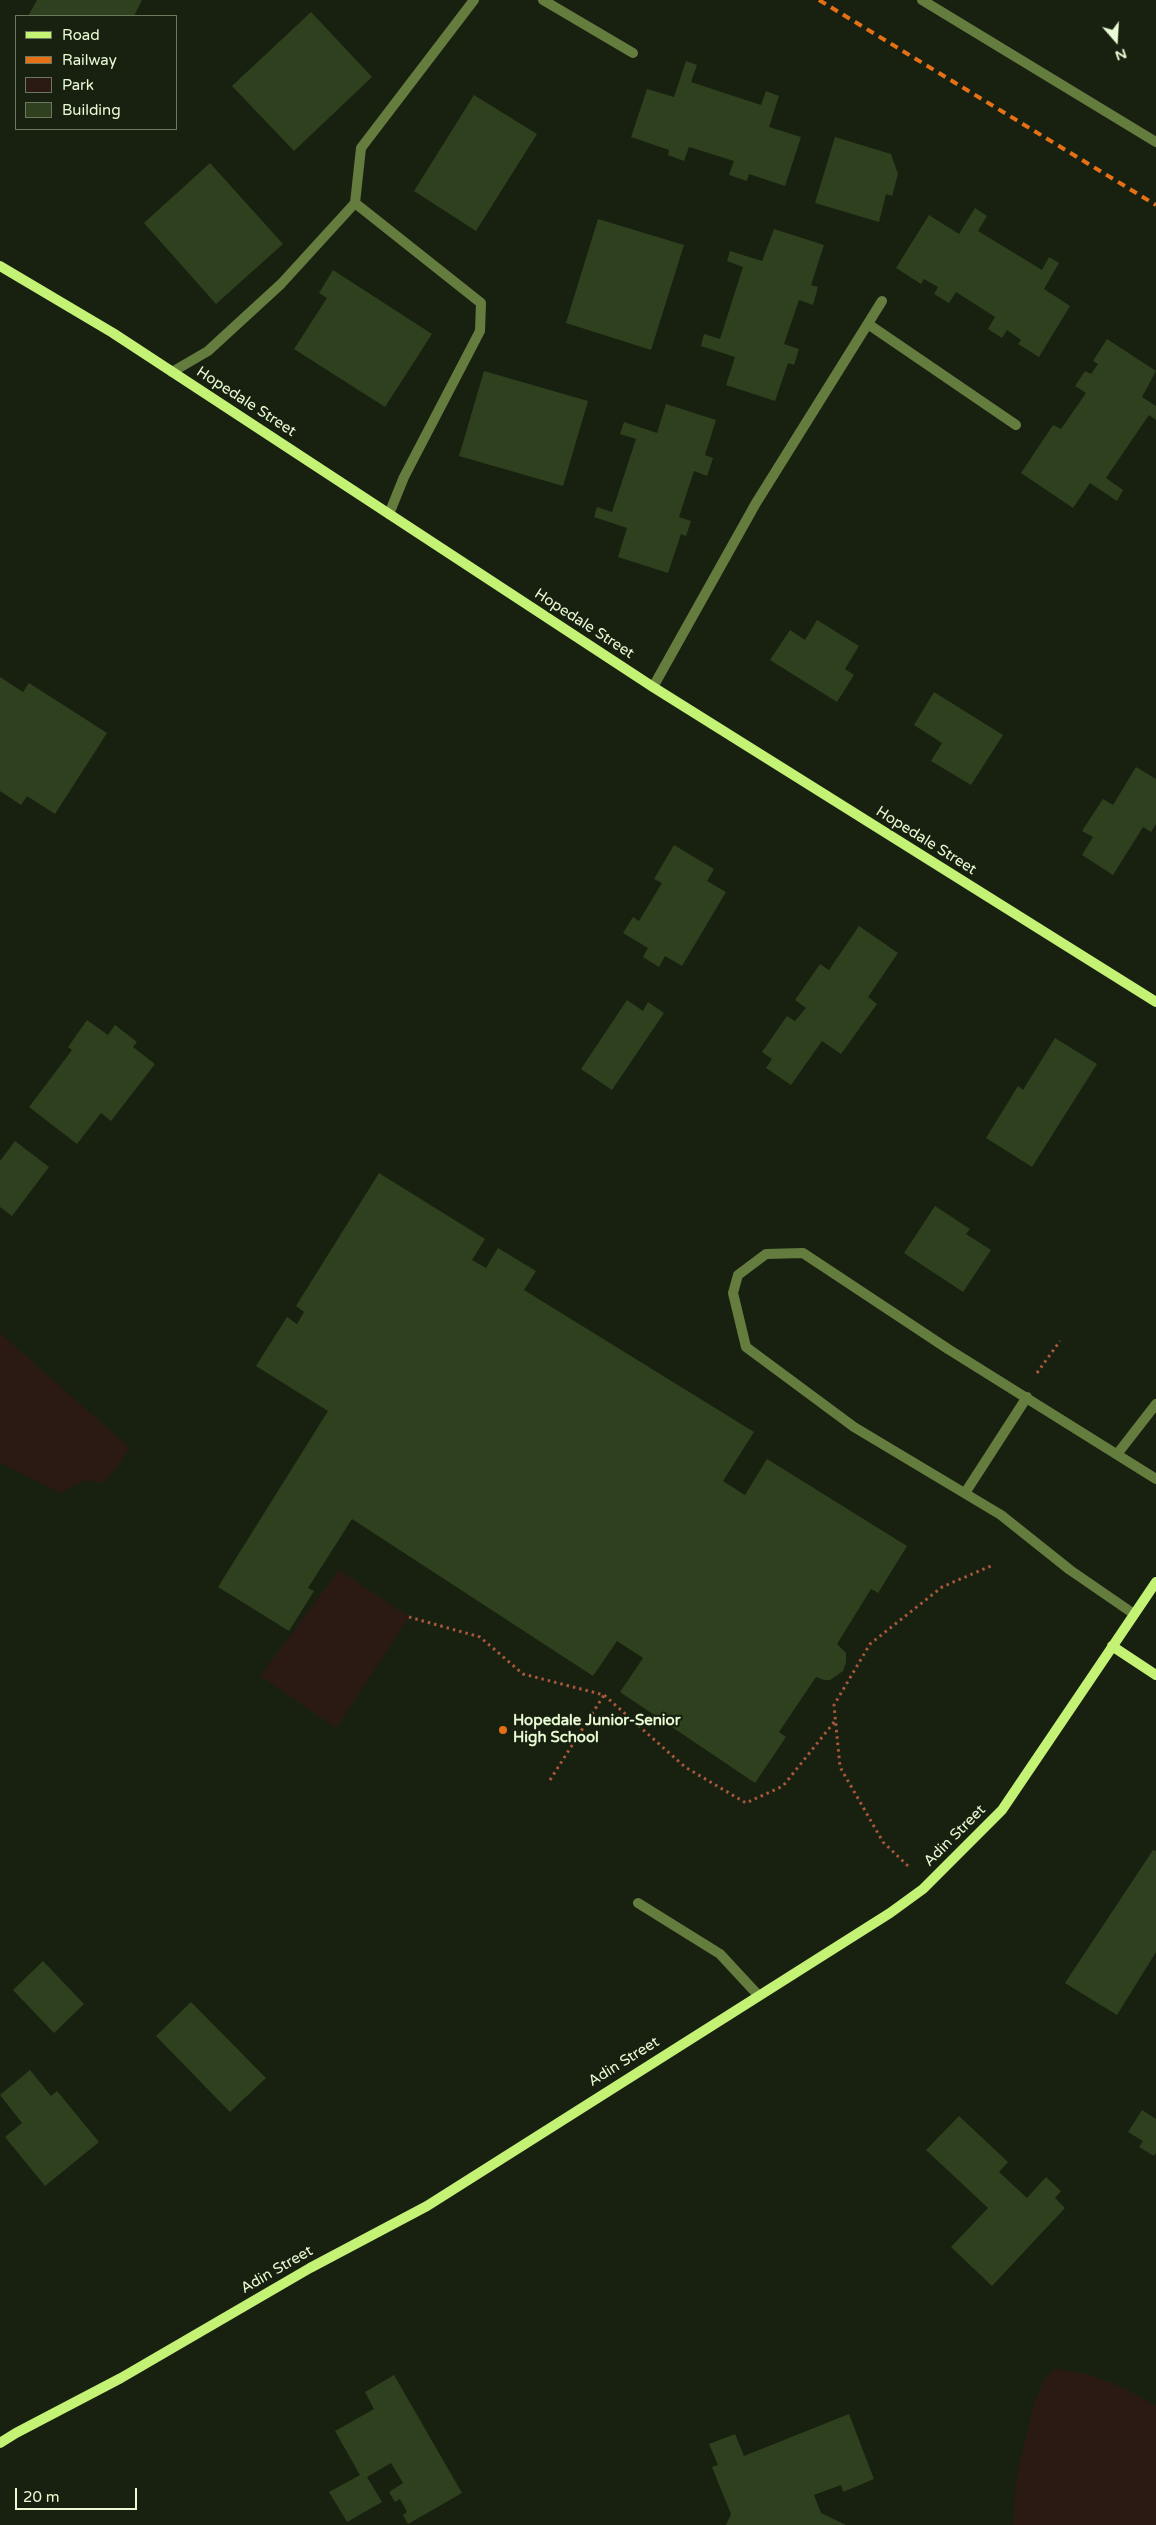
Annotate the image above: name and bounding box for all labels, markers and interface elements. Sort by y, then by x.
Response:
legend [15,15,178,130]
north arrow [1091,15,1141,65]
text: Road [62,26,100,44]
text: N [1113,45,1129,65]
text: Railway [62,51,117,69]
text: Park [62,76,94,94]
text: Building [62,101,121,119]
street label: Hopedale Street [193,363,299,441]
street label: Hopedale Street [531,585,637,663]
street label: Hopedale Street [872,803,980,879]
place label: Hopedale Junior-Senior High School [513,1712,680,1747]
marker: Hopedale Junior-Senior High School [497,1724,509,1736]
street label: Adin Street [920,1801,990,1871]
street label: Adin Street [585,2033,663,2091]
street label: Adin Street [238,2242,316,2298]
scale bar [18,2478,140,2510]
text: 20 m [23,2488,60,2506]

